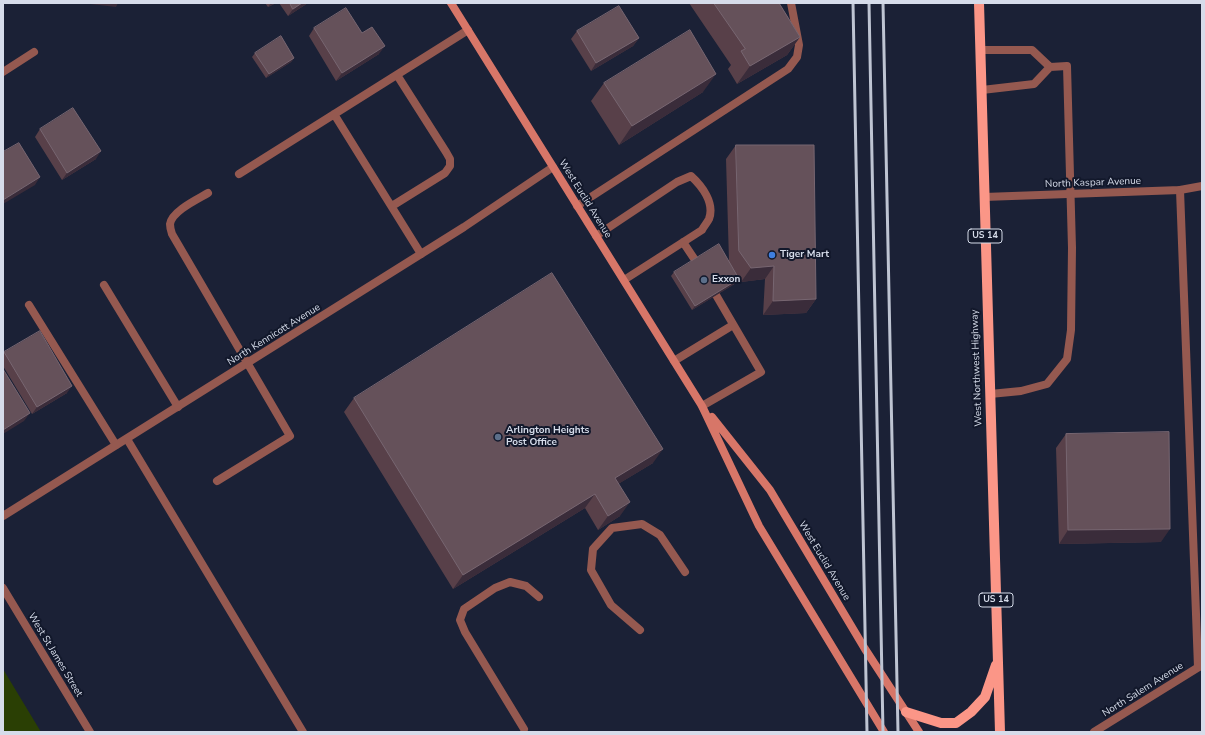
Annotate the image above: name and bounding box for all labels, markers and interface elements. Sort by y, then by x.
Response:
street label: West Euclid Avenue [556,158,614,240]
street label: North Kaspar Avenue [1045,175,1141,191]
road number: US 14 [968,229,1002,243]
place label: Tiger Mart [780,249,829,261]
marker: Tiger Mart [767,250,777,260]
place label: Exxon [712,274,740,286]
marker: Exxon [699,275,709,285]
street label: North Kennicott Avenue [225,302,323,368]
street label: West Northwest Highway [969,309,985,427]
place label: Arlington Heights Post Office [506,425,589,448]
marker: Arlington Heights Post Office [493,432,503,442]
street label: West Euclid Avenue [796,519,852,603]
road number: US 14 [979,593,1013,607]
street label: West St James Street [25,611,85,699]
street label: North Salem Avenue [1100,660,1186,720]

